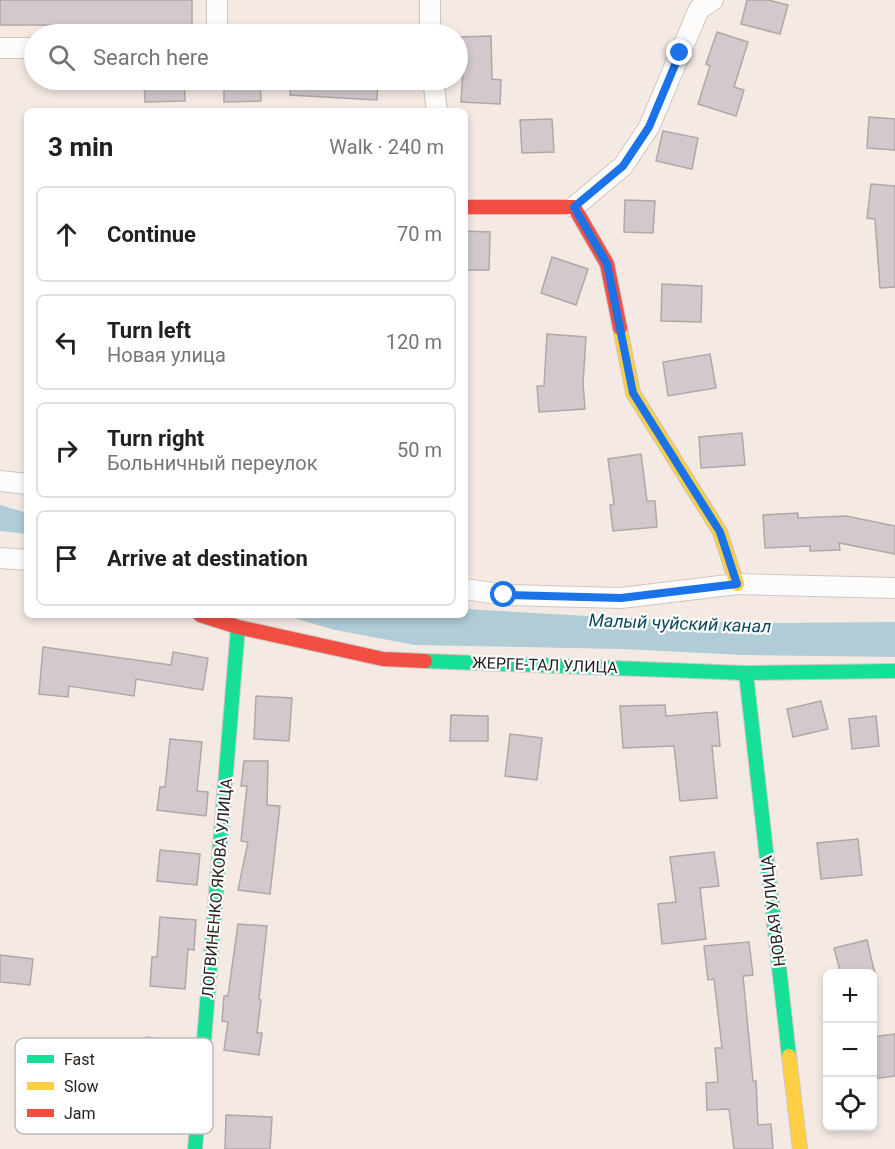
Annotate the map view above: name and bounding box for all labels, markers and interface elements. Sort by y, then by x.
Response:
search box [24,24,468,90]
route end [666,39,692,65]
icon: search [45,41,78,74]
text: Search here [93,45,209,70]
text: 3 min [48,132,113,162]
text: Walk · 240 m [329,135,444,159]
icon: ahead [50,218,83,251]
text: Continue [107,222,196,247]
text: 70 m [397,222,442,246]
text: Turn left [107,318,191,343]
icon: left [50,326,83,359]
text: 120 m [386,330,442,354]
text: Новая улица [107,343,226,367]
text: Turn right [107,426,204,451]
icon: right [50,434,83,467]
text: 50 m [397,438,442,462]
text: Больничный переулок [107,451,318,475]
icon: arrive [50,542,83,575]
text: Arrive at destination [107,546,308,571]
route start [490,581,516,607]
water label: Малый чуйский канал [588,609,772,637]
street label: ЖЕРГЕ-ТАЛ УЛИЦА [472,653,619,677]
street label: ЛОГВИНЕНКО ЯКОВА УЛИЦА [198,777,236,998]
street label: НОВАЯ УЛИЦА [757,854,789,968]
map controls [823,969,877,1131]
button: + [823,969,877,1023]
button: − [823,1023,877,1077]
legend [15,1038,213,1134]
text: Fast [64,1050,95,1069]
text: Slow [64,1077,99,1096]
button: locate [823,1077,877,1131]
text: Jam [64,1104,96,1123]

